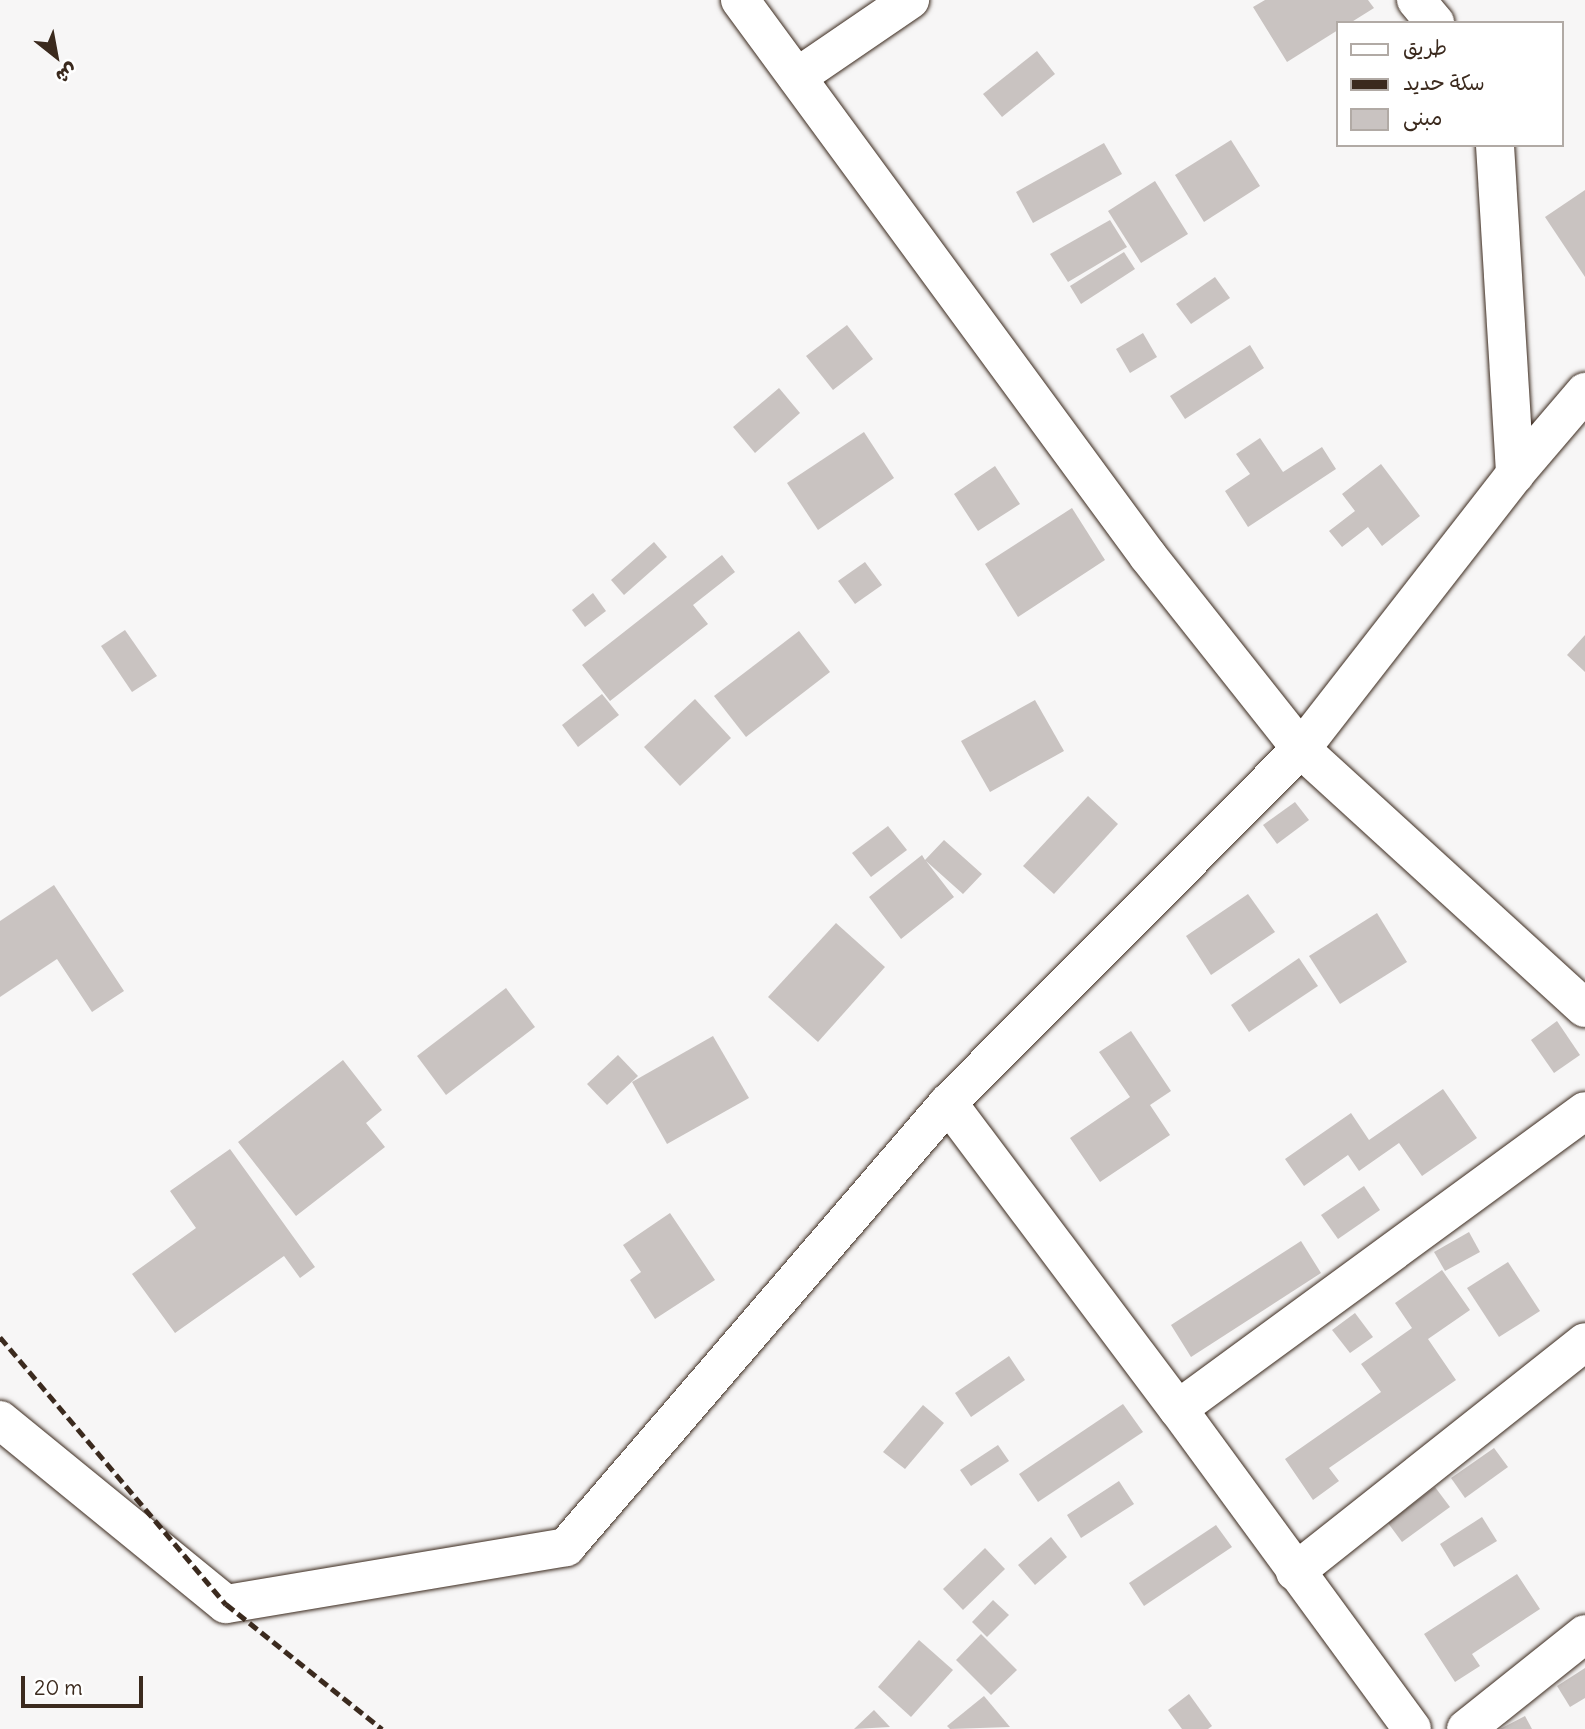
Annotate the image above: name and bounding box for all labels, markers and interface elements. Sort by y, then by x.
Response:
north arrow [21,21,91,91]
legend [1336,21,1564,147]
text: طريق [1403,34,1447,61]
text: ش [52,58,82,90]
text: سكة حديد [1403,69,1485,96]
text: مبنى [1403,104,1442,131]
scale bar [24,1662,147,1706]
text: 20 m [34,1674,83,1701]

